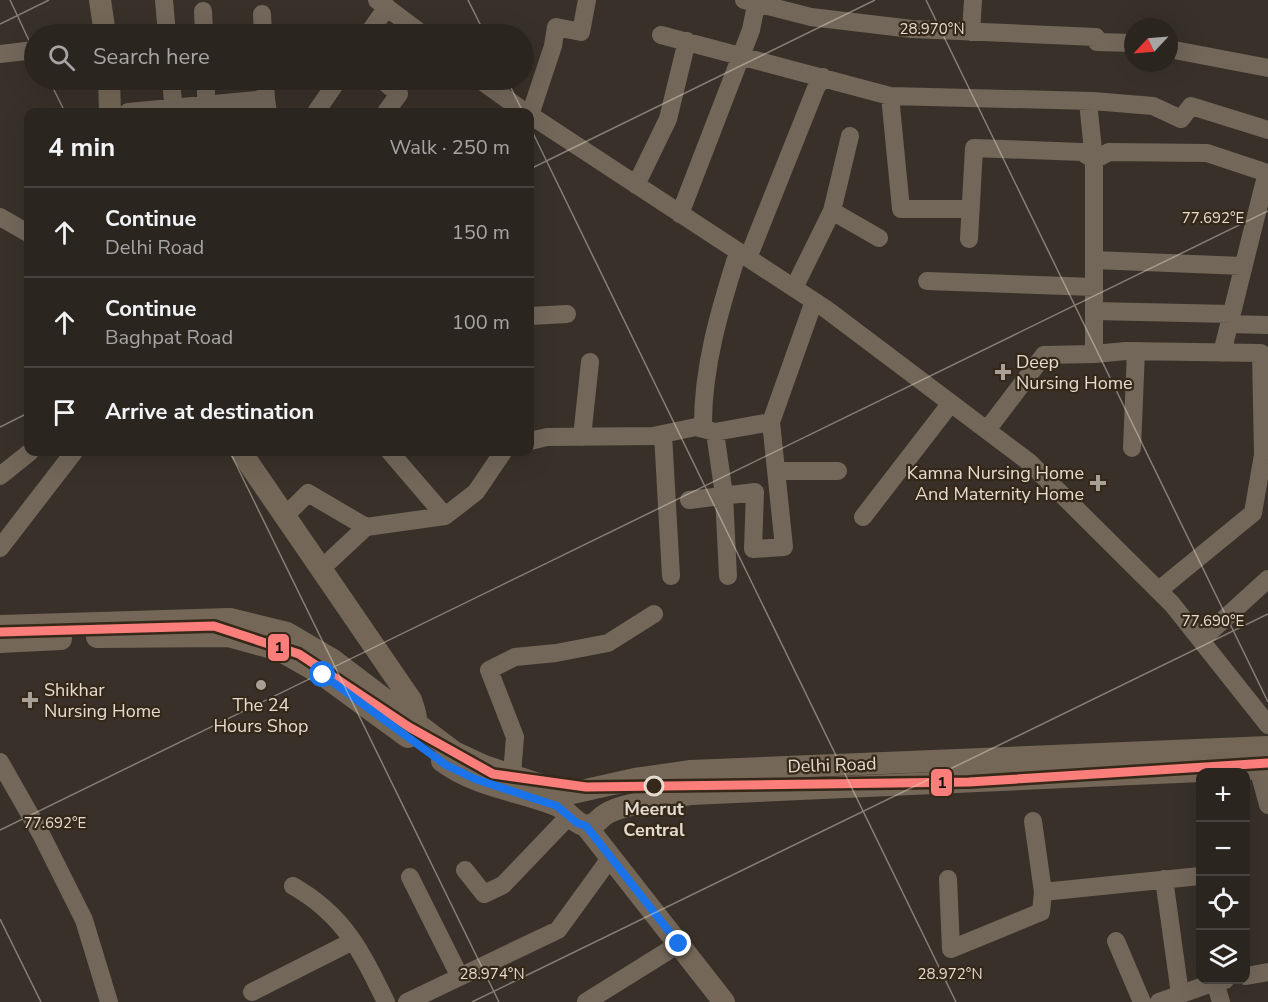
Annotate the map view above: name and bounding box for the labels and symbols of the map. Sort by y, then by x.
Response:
north arrow [1124,18,1178,72]
text: 28.970°N [899,19,965,39]
text: 77.692°E [1182,208,1244,228]
place label: Deep Nursing Home [1016,350,1133,395]
marker: Deep Nursing Home [994,363,1012,381]
place label: Kamna Nursing Home And Maternity Home [907,461,1084,506]
marker: Kamna Nursing Home And Maternity Home [1089,474,1107,492]
text: 77.690°E [1182,611,1244,631]
line badge: 1 [267,633,290,662]
text: 1 [274,637,284,659]
route start [309,661,335,687]
place label: Shikhar Nursing Home [44,678,161,723]
marker: The 24 Hours Shop [254,678,268,692]
marker: Shikhar Nursing Home [21,691,39,709]
place label: The 24 Hours Shop [213,693,309,738]
street label: Delhi Road [787,751,877,779]
line badge: 1 [930,768,953,797]
text: 1 [937,772,947,794]
marker: Meerut Central [644,776,664,796]
place label: Meerut Central [623,797,685,842]
text: 77.692°E [24,813,86,833]
route end [665,930,691,956]
text: 28.974°N [459,964,525,984]
text: 28.972°N [917,964,983,984]

